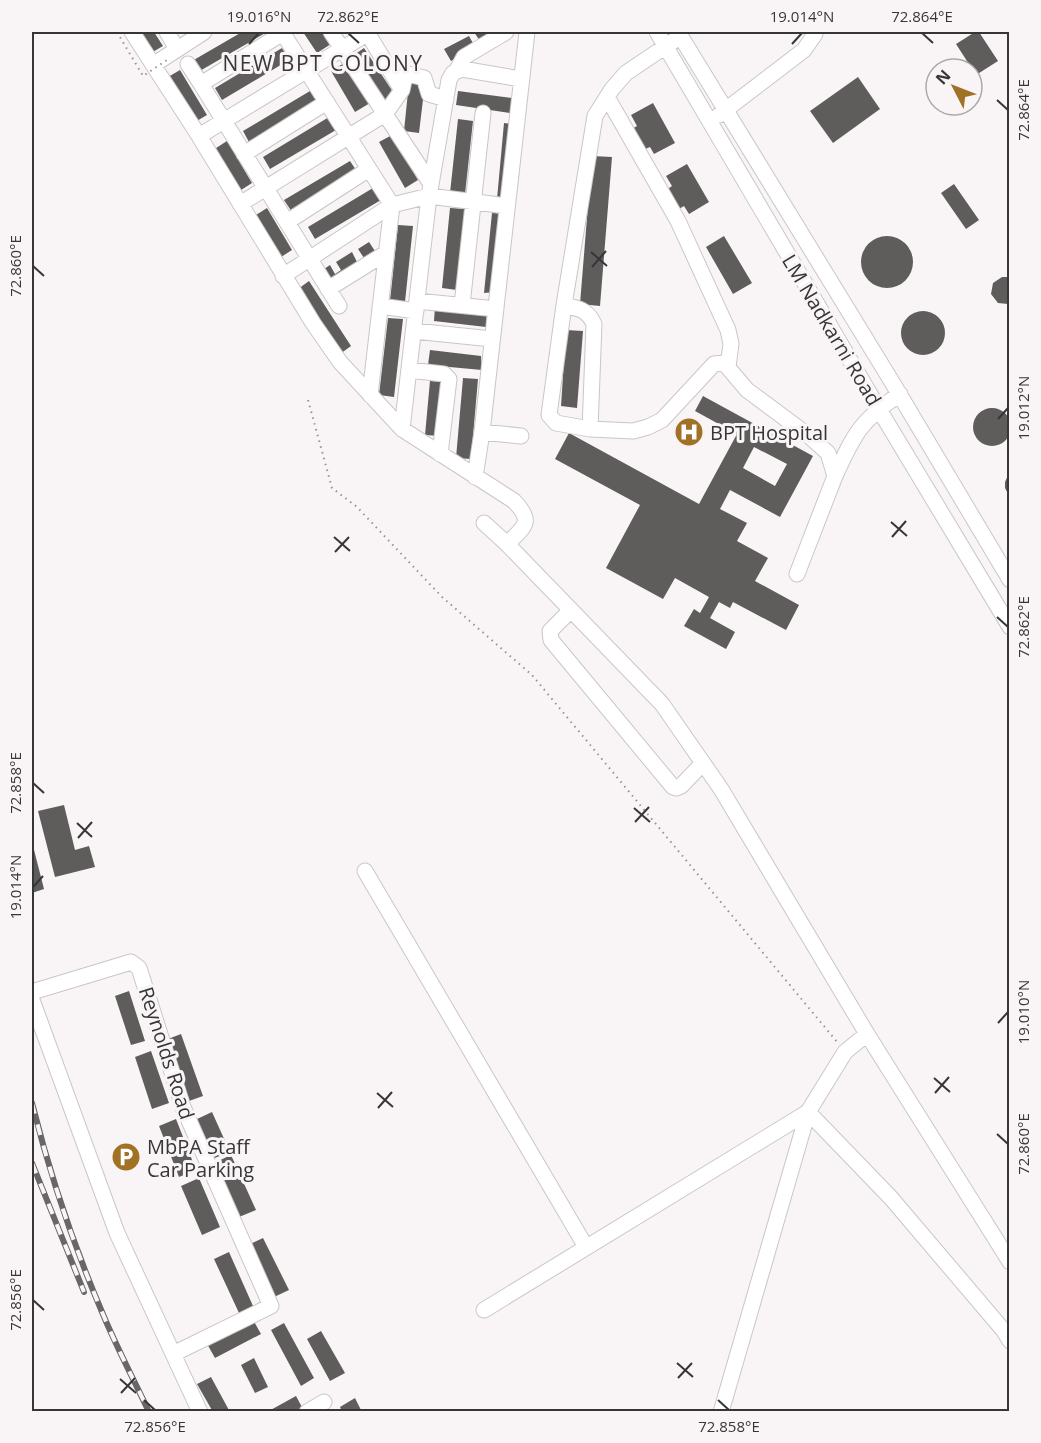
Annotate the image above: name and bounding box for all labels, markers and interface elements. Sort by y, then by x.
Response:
text: 19.016°N [227,6,291,26]
text: 72.862°E [317,6,379,26]
text: 19.014°N [770,6,834,26]
text: 72.864°E [891,6,953,26]
district label: NEW BPT COLONY [223,49,423,77]
north arrow [924,57,984,117]
text: N [930,65,955,89]
text: 72.864°E [1013,79,1033,141]
text: 72.860°E [5,235,25,297]
street label: LM Nadkarni Road [776,249,888,411]
text: 19.012°N [1013,376,1033,440]
hospital icon: BPT Hospital [673,416,705,448]
place label: BPT Hospital [710,419,828,446]
text: 72.862°E [1013,596,1033,658]
text: 72.858°E [5,752,25,814]
text: 19.014°N [5,855,25,919]
text: 19.010°N [1013,980,1033,1044]
street label: Reynolds Road [133,983,201,1123]
text: 72.860°E [1013,1113,1033,1175]
place label: MbPA Staff Car Parking [147,1133,254,1183]
parking icon: MbPA Staff Car Parking [110,1141,142,1173]
text: 72.856°E [5,1269,25,1331]
text: 72.856°E [124,1416,186,1436]
text: 72.858°E [698,1416,760,1436]

